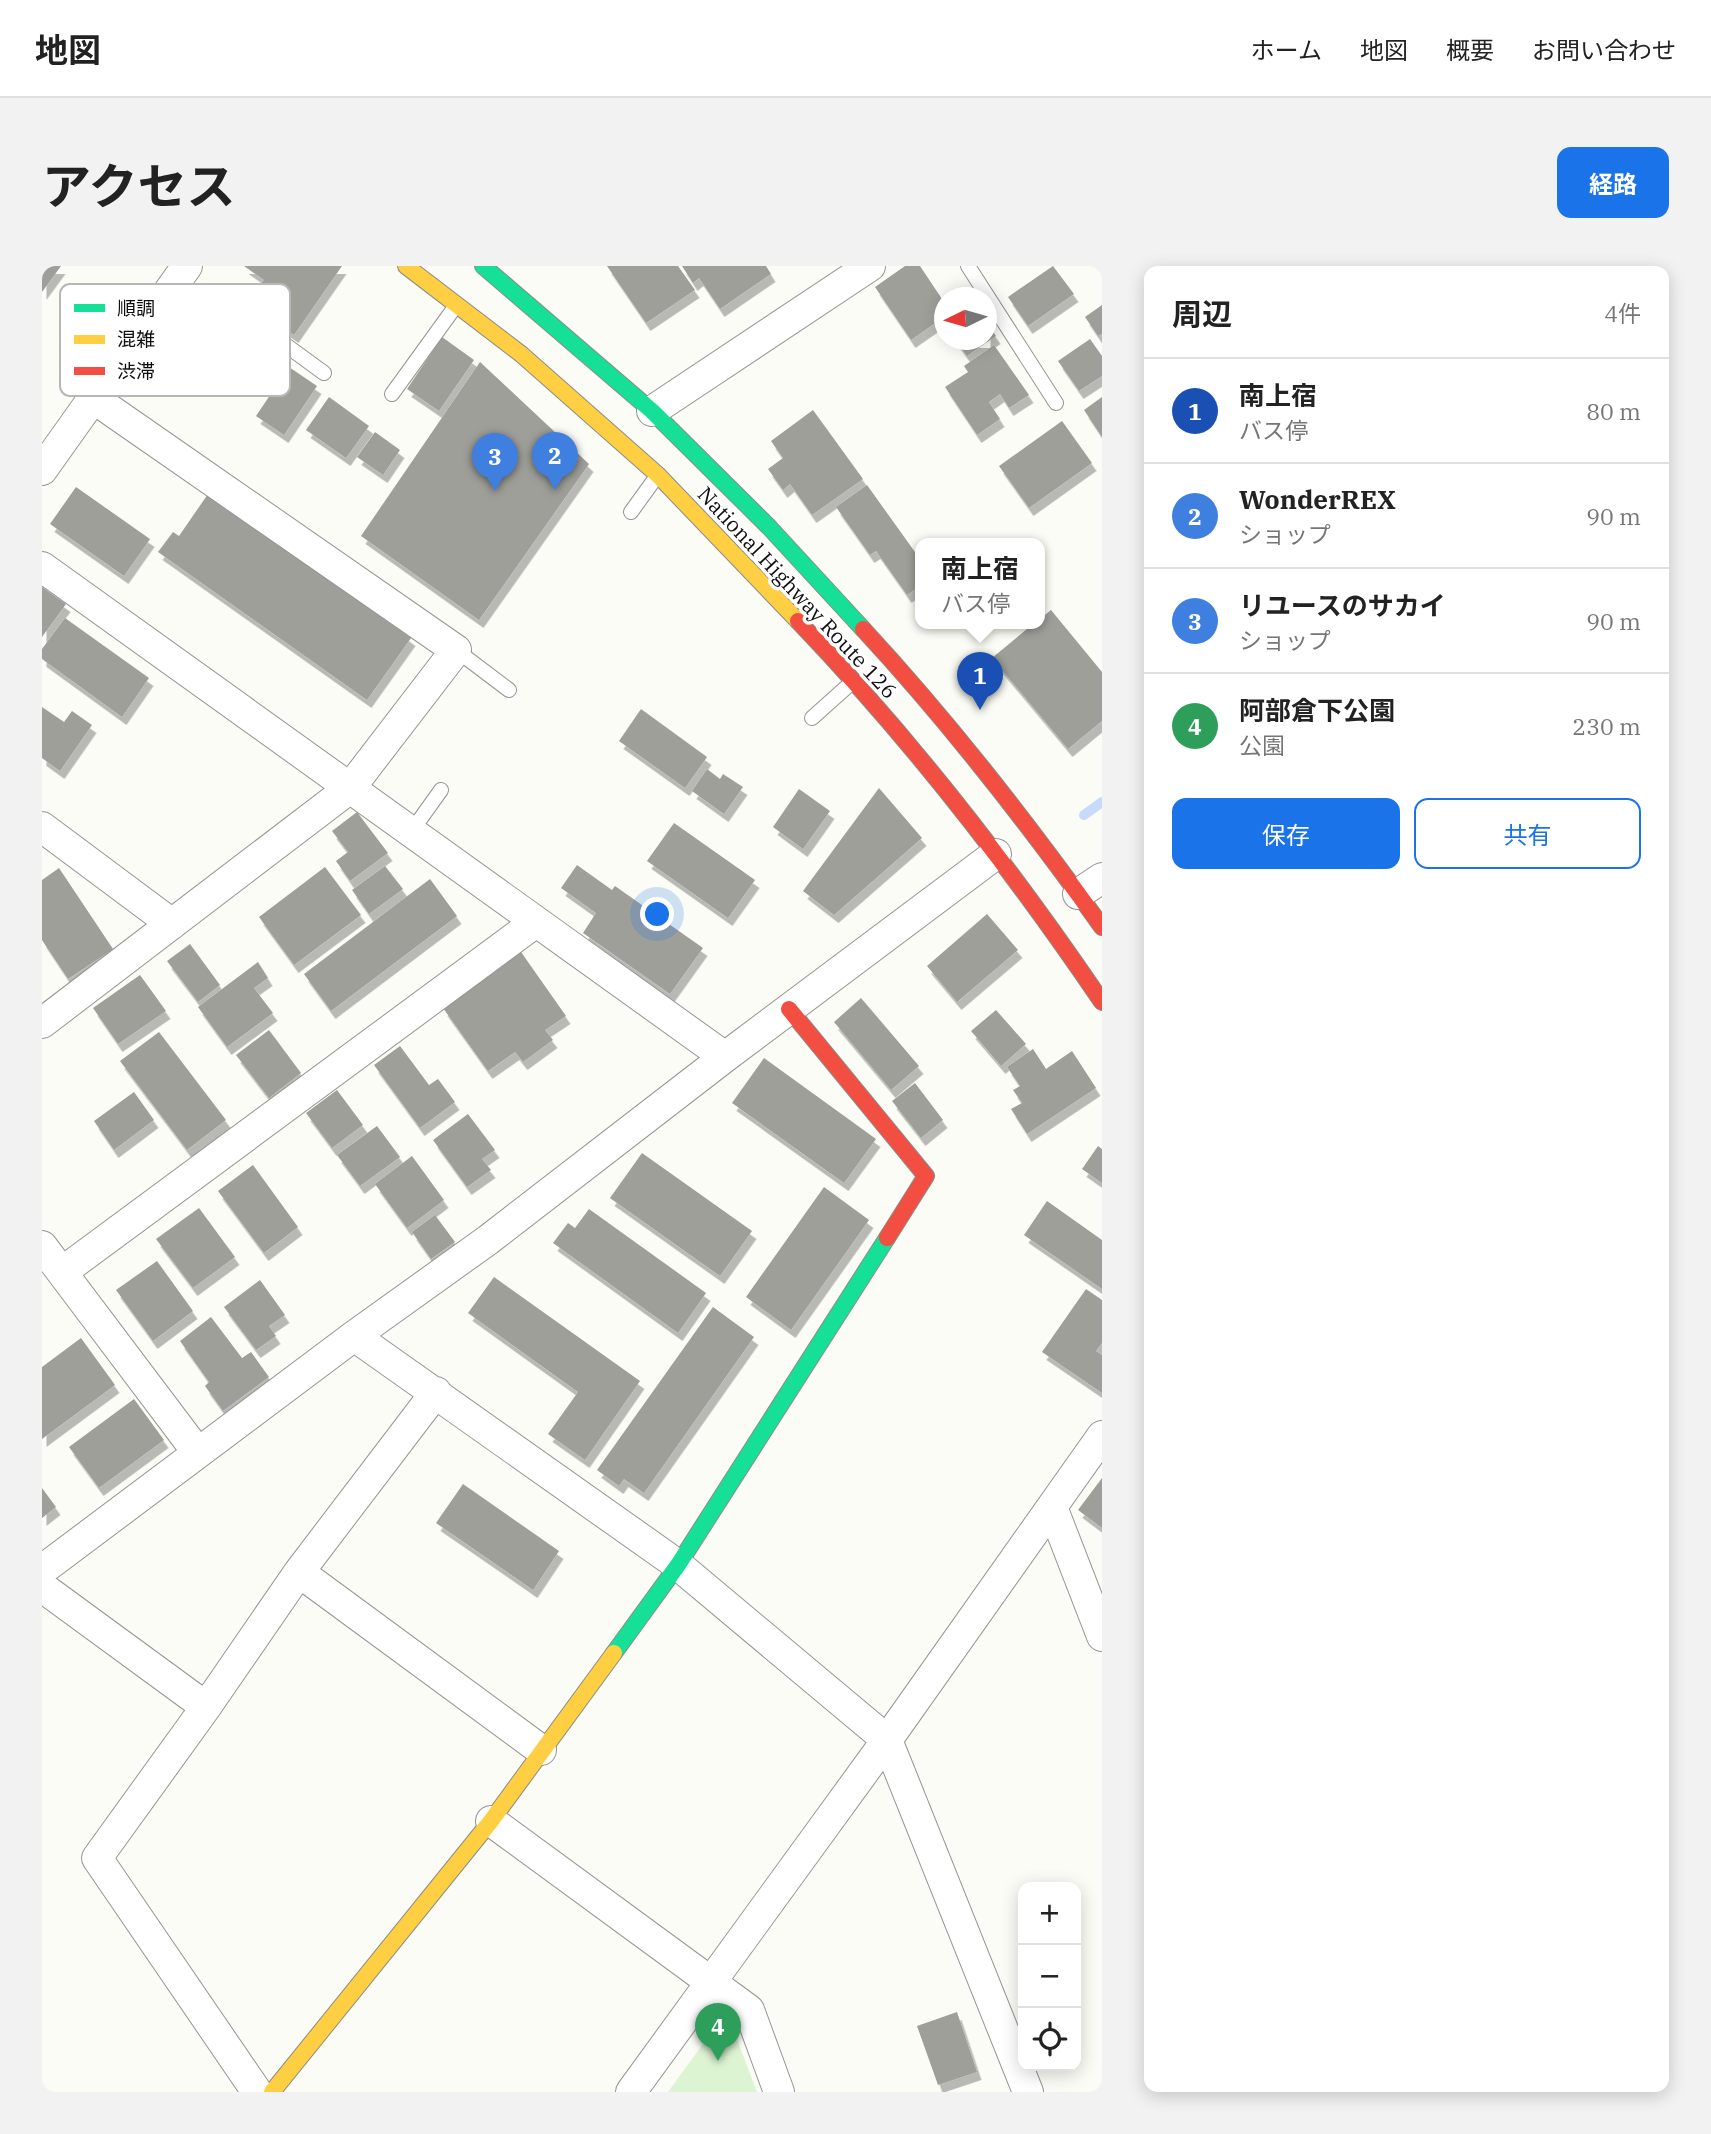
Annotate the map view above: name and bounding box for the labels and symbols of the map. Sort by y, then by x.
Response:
legend [60,284,290,396]
north arrow [934,287,997,350]
text: 順調 [117,296,155,320]
text: 混雑 [117,327,155,351]
text: 渋滞 [117,359,155,383]
pin: 2 [532,432,578,490]
pin: 3 [472,433,518,491]
street label: National Highway Route 126 [692,480,904,704]
pin: 1 [957,652,1003,710]
your location [640,897,674,931]
pin: 4 [695,2003,741,2061]

